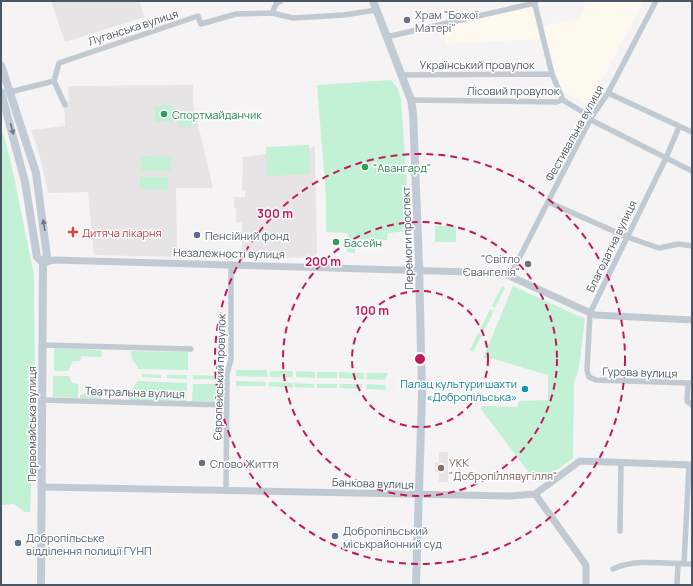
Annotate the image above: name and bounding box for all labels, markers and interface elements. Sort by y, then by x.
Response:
street label: Луганська вулиця [86,5,180,49]
place label: Храм "Божої Матері" [415,7,478,35]
marker: Храм "Божої Матері" [402,15,412,25]
street label: Український провулок [419,57,535,72]
street label: Фестивальна вулиця [541,82,607,184]
street label: Лісовий провулок [467,83,560,98]
place label: Спортмайданчик [172,107,262,122]
marker: Спортмайданчик [159,109,169,119]
one-way arrow [9,123,15,135]
place label: "Авангард" [373,160,431,175]
marker: "Авангард" [360,162,370,172]
street label: Перемоги проспект [398,186,416,290]
street label: Благодатна вулиця [582,197,640,295]
text: 300 m [257,205,293,222]
one-way arrow [40,219,46,231]
place label: Дитяча лікарня [82,225,162,240]
marker: Дитяча лікарня [67,226,79,238]
place label: Пенсійний фонд [205,228,289,243]
marker: Пенсійний фонд [192,230,202,240]
place label: Басейн [344,235,382,250]
marker: Басейн [331,237,341,247]
street label: Незалежності вулиця [173,245,285,261]
place label: "Світло Євангелія" [463,251,520,279]
text: 200 m [305,253,341,270]
marker: "Світло Євангелія" [523,259,533,269]
text: 100 m [355,302,389,319]
street label: Європейський провулок [209,313,229,441]
centre of rings [413,352,427,366]
street label: Гурова вулиця [602,363,678,381]
street label: Первомайська вулиця [24,366,39,482]
place label: Палац культури шахти «Добропільська» [400,376,517,404]
street label: Театральна вулиця [85,383,185,401]
marker: Палац культури шахти «Добропільська» [520,384,530,394]
place label: УКК "Добропіллявугілля" [449,455,557,483]
place label: Слово Життя [210,456,278,471]
marker: Слово Життя [197,458,207,468]
marker: УКК "Добропіллявугілля" [436,463,446,473]
street label: Банкова вулиця [332,474,414,492]
place label: Добропільський міськрайонний суд [343,523,442,551]
place label: Добропільське відділення полиції ГУНП [26,530,152,558]
marker: Добропільський міськрайонний суд [330,531,340,541]
marker: Добропільське відділення полиції ГУНП [13,538,23,548]

